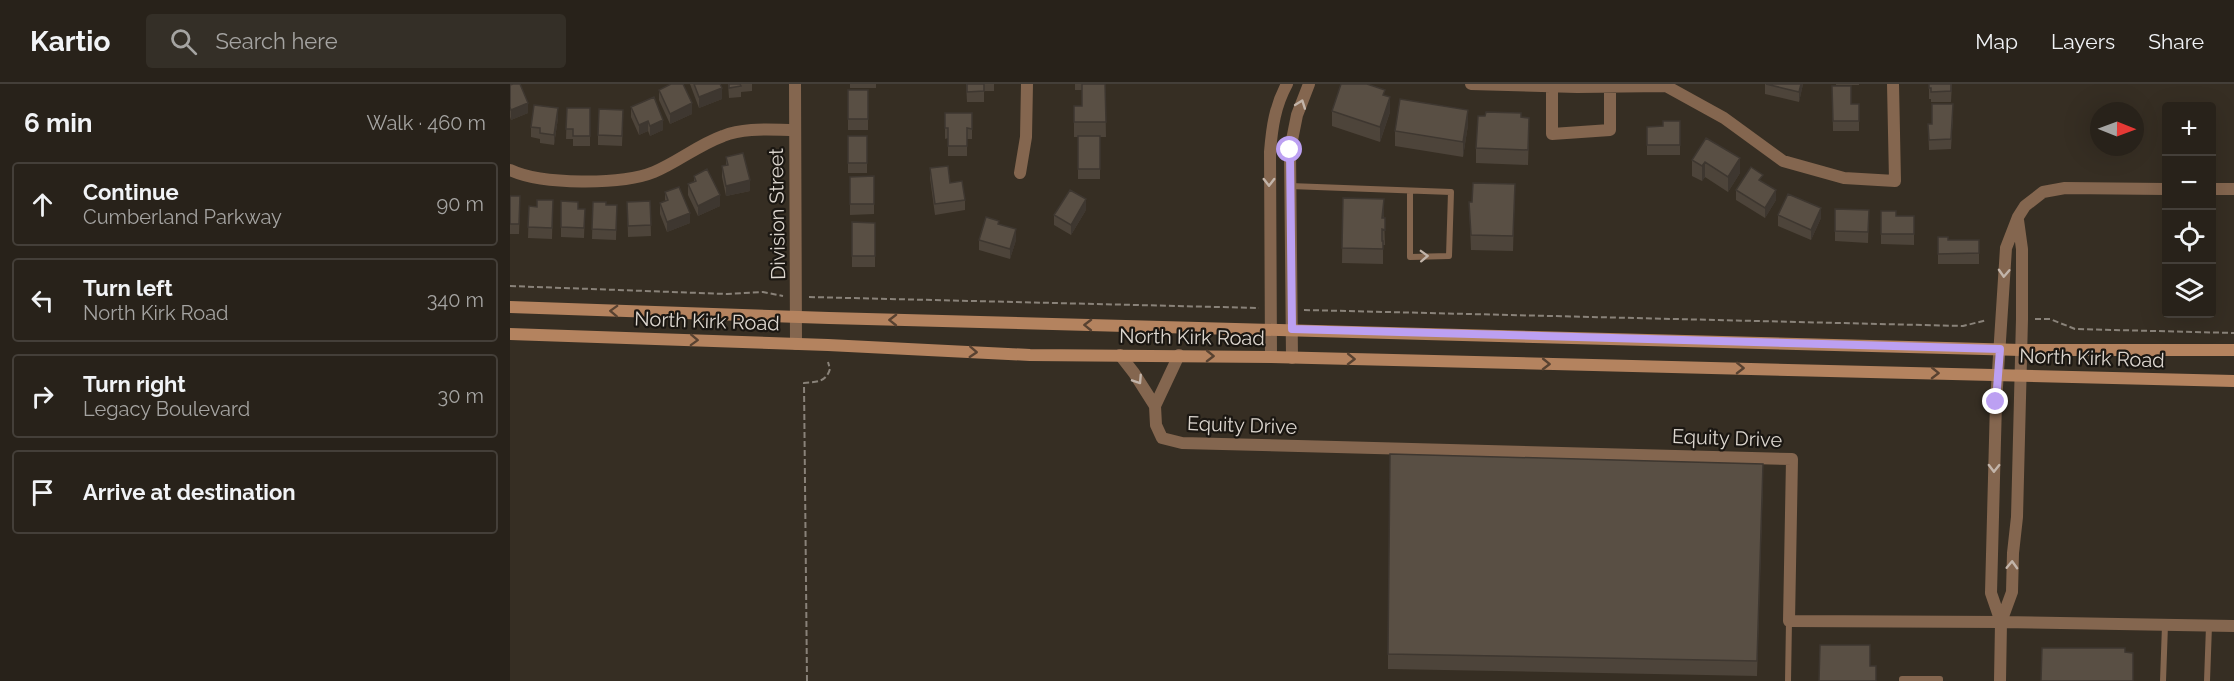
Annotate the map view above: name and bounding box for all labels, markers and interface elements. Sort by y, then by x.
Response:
search box [146,14,566,68]
text: Kartio [30,25,110,58]
icon: search [167,25,200,58]
text: Search here [215,28,338,54]
text: Map [1975,29,2018,54]
text: Layers [2051,29,2115,54]
text: Share [2148,29,2204,54]
one-way arrow [1294,99,1307,110]
north arrow [2090,102,2144,156]
map controls [2162,102,2216,318]
button: + [2162,102,2216,156]
text: 6 min [24,108,93,138]
text: Walk · 460 m [367,111,486,135]
route start [1276,136,1302,162]
street label: Division Street [764,148,790,280]
button: − [2162,156,2216,210]
one-way arrow [1263,177,1275,186]
text: Continue [83,179,179,205]
icon: ahead [26,188,59,221]
text: 90 m [437,192,484,216]
text: Cumberland Parkway [83,205,282,229]
button: locate [2162,210,2216,264]
one-way arrow [1419,250,1428,263]
button: layers [2162,264,2216,318]
one-way arrow [1998,269,2011,278]
text: Turn left [83,275,173,301]
icon: left [26,284,59,317]
text: 340 m [427,288,484,312]
text: North Kirk Road [83,301,229,325]
one-way arrow [609,305,618,317]
street label: North Kirk Road [634,306,780,336]
one-way arrow [888,314,897,326]
one-way arrow [1083,318,1092,331]
street label: North Kirk Road [1119,324,1265,350]
one-way arrow [690,334,699,346]
street label: North Kirk Road [2019,343,2165,373]
one-way arrow [969,346,978,359]
one-way arrow [1206,349,1215,362]
one-way arrow [1346,353,1355,366]
one-way arrow [1541,358,1550,370]
one-way arrow [1736,362,1745,375]
one-way arrow [1931,367,1940,379]
text: Turn right [83,371,186,397]
one-way arrow [1131,373,1142,384]
icon: right [26,380,59,413]
text: 30 m [438,384,484,408]
route end [1982,388,2008,414]
text: Legacy Boulevard [83,397,250,421]
street label: Equity Drive [1186,411,1298,439]
street label: Equity Drive [1671,424,1783,452]
one-way arrow [1988,464,2000,473]
icon: arrive [26,476,59,509]
text: Arrive at destination [83,479,296,505]
one-way arrow [2006,561,2019,570]

